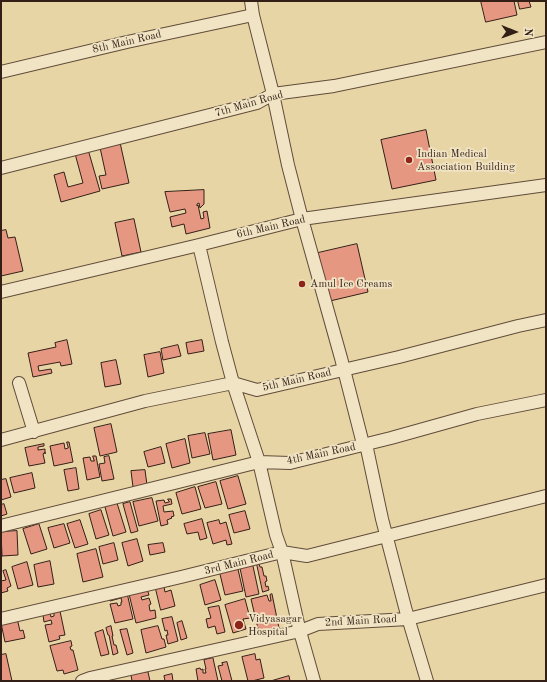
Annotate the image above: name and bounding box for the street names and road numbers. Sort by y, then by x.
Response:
street label: 8th Main Road [91,28,163,56]
street label: 7th Main Road [213,88,285,120]
street label: 6th Main Road [235,213,307,241]
street label: 5th Main Road [261,366,333,394]
street label: 4th Main Road [285,440,357,468]
street label: 3rd Main Road [203,548,275,578]
street label: 2nd Main Road [325,613,397,629]

